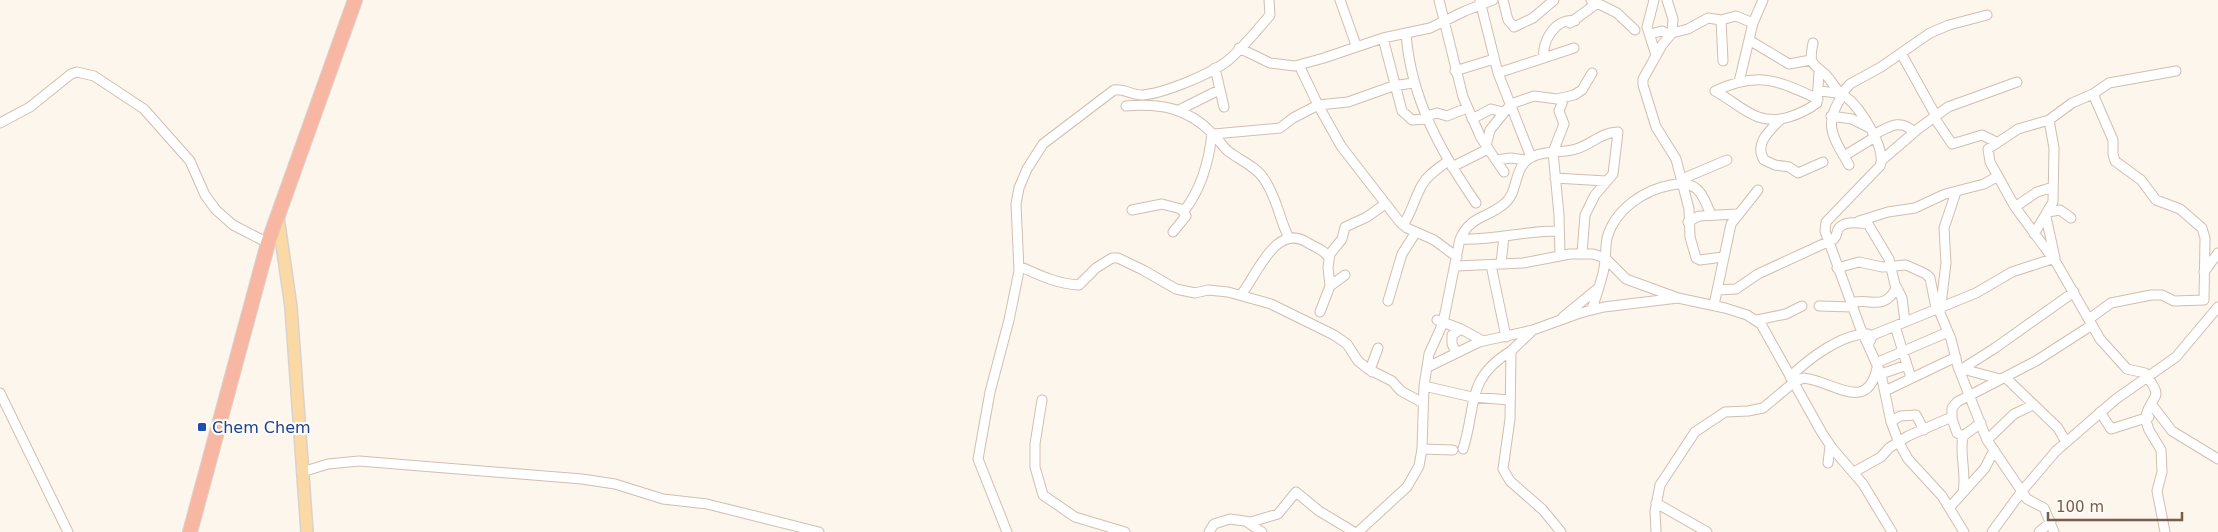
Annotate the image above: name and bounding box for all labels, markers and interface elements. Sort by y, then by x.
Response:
place label: Chem Chem [212,418,311,437]
marker: Chem Chem [196,421,208,433]
scale bar [2048,490,2182,522]
text: 100 m [2056,498,2104,516]

